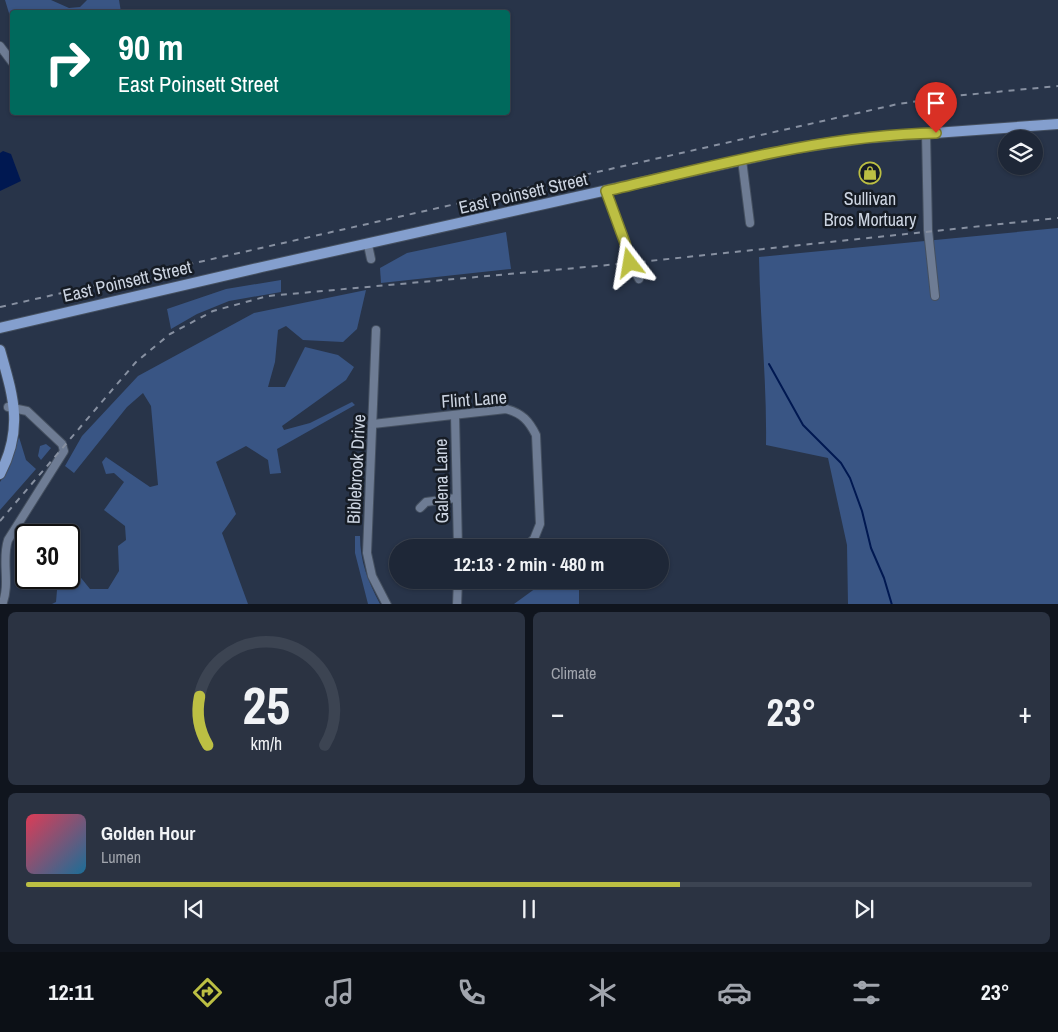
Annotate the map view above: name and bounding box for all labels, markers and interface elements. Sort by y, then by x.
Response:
text: 90 m [118,24,183,71]
icon: right [35,30,100,95]
text: East Poinsett Street [118,69,278,99]
pin [915,82,957,133]
icon: arrive [922,89,950,117]
map controls [998,130,1043,175]
button: layers [998,130,1043,175]
shop icon: Sullivan Bros Mortuary [858,161,882,185]
street label: East Poinsett Street [456,166,590,220]
place label: Sullivan Bros Mortuary [824,186,917,232]
position arrow [603,236,655,288]
street label: East Poinsett Street [60,254,194,308]
street label: Flint Lane [440,384,508,414]
street label: Biblebrook Drive [341,413,371,525]
street label: Galena Lane [428,439,454,523]
speed limit sign: 30 [15,524,80,589]
text: 12:13 · 2 min · 480 m [454,551,604,577]
text: Climate [551,662,596,684]
text: 25 [243,670,290,740]
text: 23° [767,687,816,738]
text: − [551,694,564,732]
text: + [1019,694,1032,732]
text: km/h [251,732,282,756]
text: Golden Hour [101,820,195,846]
text: Lumen [101,846,141,868]
icon: previous [180,895,208,923]
icon: pause [515,895,543,923]
icon: next [850,895,878,923]
icon: directions [190,975,225,1010]
icon: music [322,975,357,1010]
icon: phone [454,975,489,1010]
icon: climate [585,975,620,1010]
icon: car [717,975,752,1010]
icon: filters [849,975,884,1010]
text: 12:11 [48,977,94,1007]
text: 23° [981,977,1010,1007]

